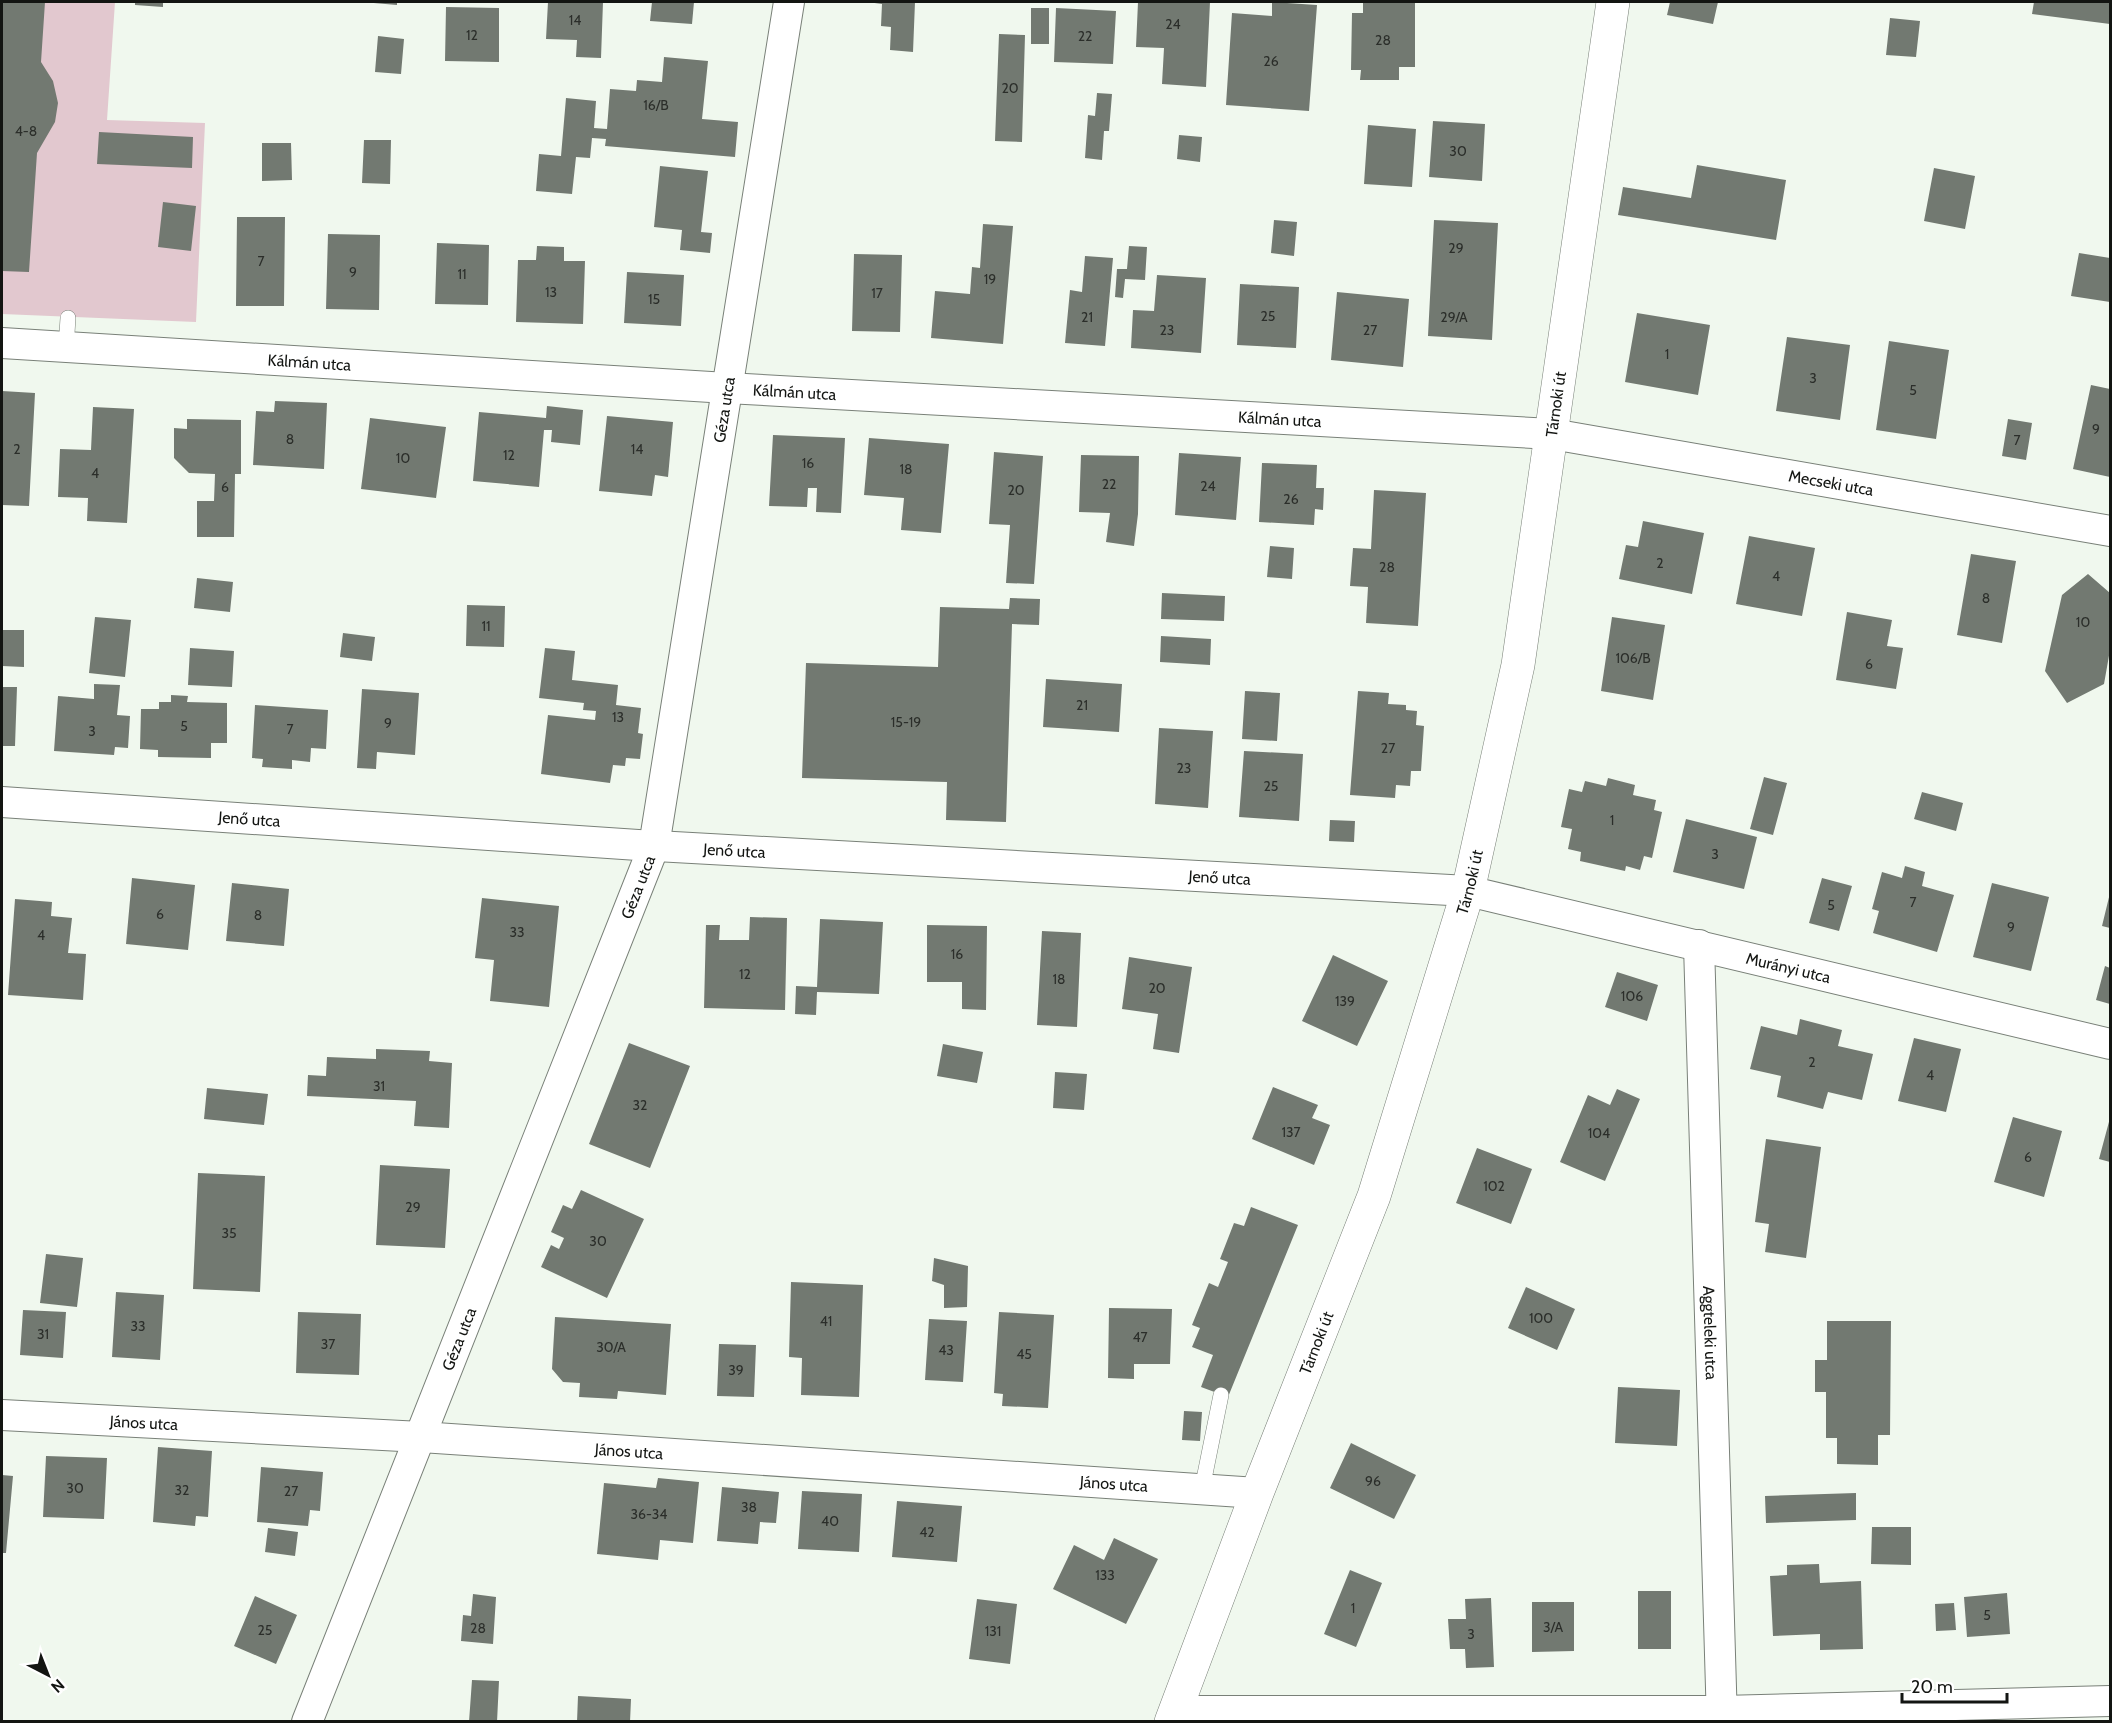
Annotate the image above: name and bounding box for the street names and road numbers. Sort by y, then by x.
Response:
street label: Kálmán utca [267,350,352,374]
street label: Tárnoki út [1541,369,1570,438]
street label: Géza utca [709,375,738,444]
street label: Kálmán utca [752,380,837,404]
street label: Kálmán utca [1238,407,1322,431]
street label: Mecseki utca [1787,466,1875,499]
street label: Jenő utca [217,807,281,830]
street label: Jenő utca [702,839,766,862]
street label: Tárnoki út [1452,847,1486,917]
street label: Géza utca [617,852,659,921]
street label: Jenő utca [1187,866,1252,888]
street label: Murányi utca [1744,948,1833,987]
street label: Aggteleki utca [1700,1286,1721,1380]
street label: Géza utca [438,1304,480,1373]
street label: Tárnoki út [1295,1308,1337,1377]
street label: János utca [108,1411,179,1434]
street label: János utca [593,1439,664,1463]
street label: János utca [1078,1472,1149,1495]

